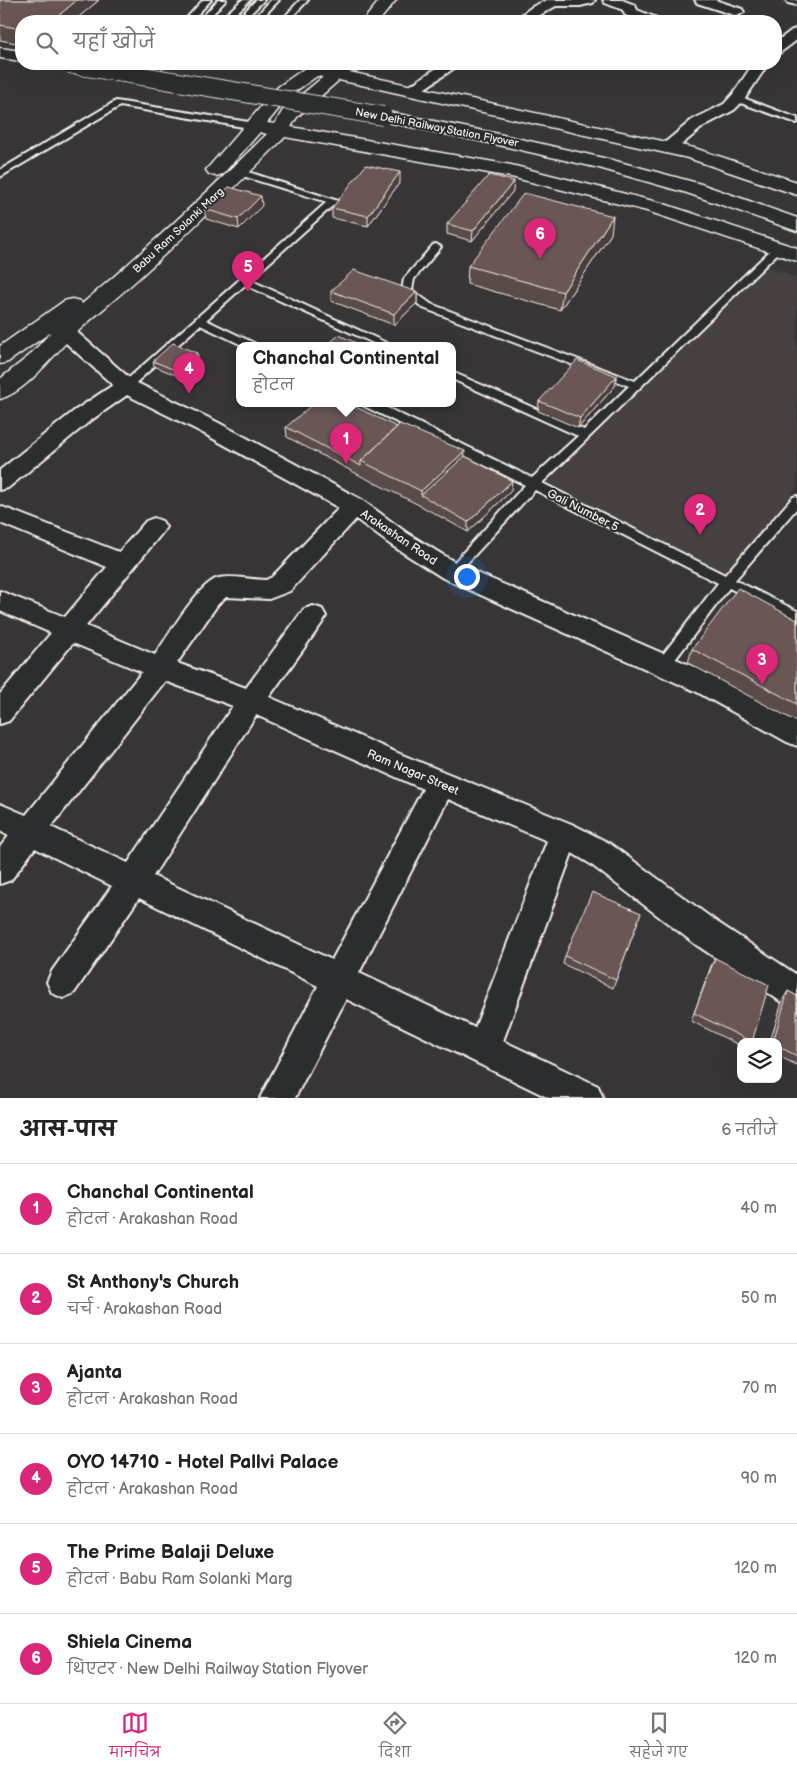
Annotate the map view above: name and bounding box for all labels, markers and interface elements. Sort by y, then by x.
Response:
search box [15,15,782,70]
icon: search [33,29,61,57]
text: यहाँ खोजें [73,31,155,54]
street label: New Delhi Railway Station Flyover [354,105,521,150]
street label: Babu Ram Solanki Marg [130,185,226,276]
pin: 6 [524,218,556,259]
pin: 5 [232,251,264,292]
popup [236,342,456,407]
text: Chanchal Continental [253,347,439,370]
pin: 4 [173,353,205,394]
text: होटल [253,376,294,395]
pin: 1 [330,423,362,464]
street label: Gali Number 5 [544,486,621,535]
pin: 2 [684,494,716,535]
street label: Arakashan Road [358,506,440,569]
your location [454,564,480,590]
pin: 3 [746,644,778,685]
street label: Ram Nagar Street [365,746,461,799]
map controls [737,1038,782,1083]
button: layers [737,1038,782,1083]
text: आस-पास [20,1117,116,1142]
text: 6 नतीजे [721,1121,777,1140]
text: Chanchal Continental [67,1181,254,1204]
text: 1 [33,1199,39,1218]
text: 40 m [740,1199,777,1218]
text: होटल · Arakashan Road [67,1210,238,1229]
text: St Anthony's Church [67,1271,239,1294]
text: 2 [31,1289,41,1308]
text: 50 m [741,1289,777,1308]
text: चर्च · Arakashan Road [67,1300,222,1319]
text: Ajanta [67,1361,122,1384]
text: 3 [31,1379,41,1398]
text: 70 m [742,1379,777,1398]
text: होटल · Arakashan Road [67,1390,238,1409]
text: OYO 14710 - Hotel Pallvi Palace [67,1451,338,1474]
text: 4 [31,1469,41,1488]
text: 90 m [741,1469,777,1488]
text: होटल · Arakashan Road [67,1480,238,1499]
text: The Prime Balaji Deluxe [67,1541,274,1564]
text: 5 [31,1559,41,1578]
text: 120 m [734,1559,777,1578]
text: होटल · Babu Ram Solanki Marg [67,1570,293,1589]
text: Shiela Cinema [67,1631,192,1654]
text: 6 [31,1649,41,1668]
text: 120 m [734,1649,777,1668]
text: थिएटर · New Delhi Railway Station Flyover [67,1660,368,1679]
tab: मानचित्र [109,1709,161,1768]
tab: दिशा [379,1709,411,1768]
tab: सहेजे गए [629,1709,688,1768]

